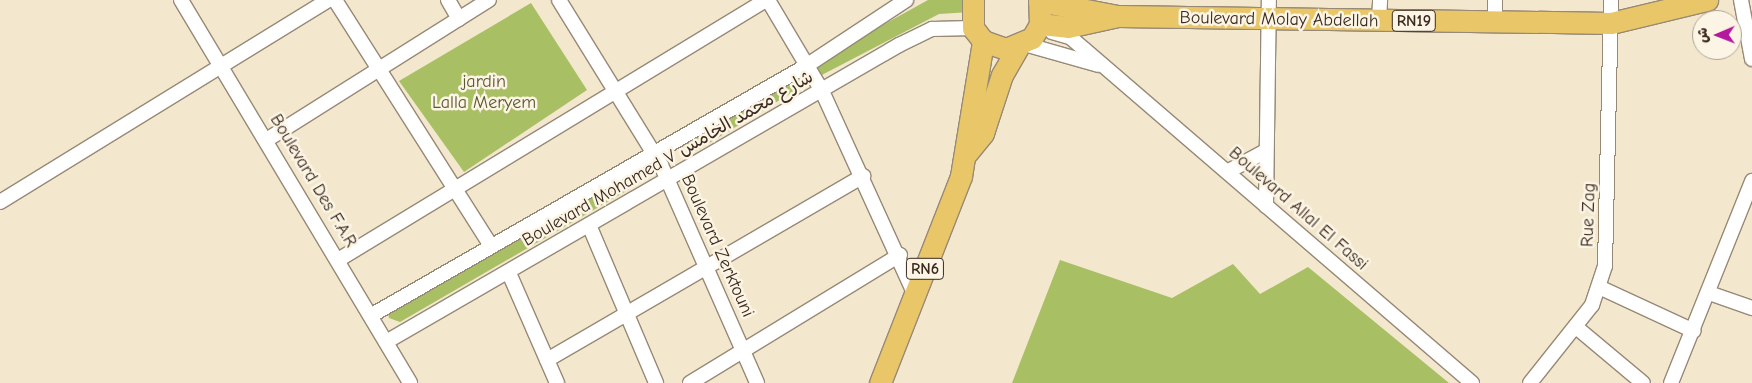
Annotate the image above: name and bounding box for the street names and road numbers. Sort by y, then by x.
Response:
street label: Boulevard Molay Abdellah [1179,7,1379,33]
road number: RN19 [1392,8,1436,34]
street label: Boulevard Mohamed V شارع محمد الخامس [519,67,817,251]
street label: Boulevard Des F.A.R [265,110,361,252]
street label: Boulevard Allal El Fassi [1224,143,1372,275]
street label: Boulevard Zerktouni [676,171,758,321]
street label: Rue Zag [1577,183,1601,247]
road number: RN6 [905,255,945,282]

